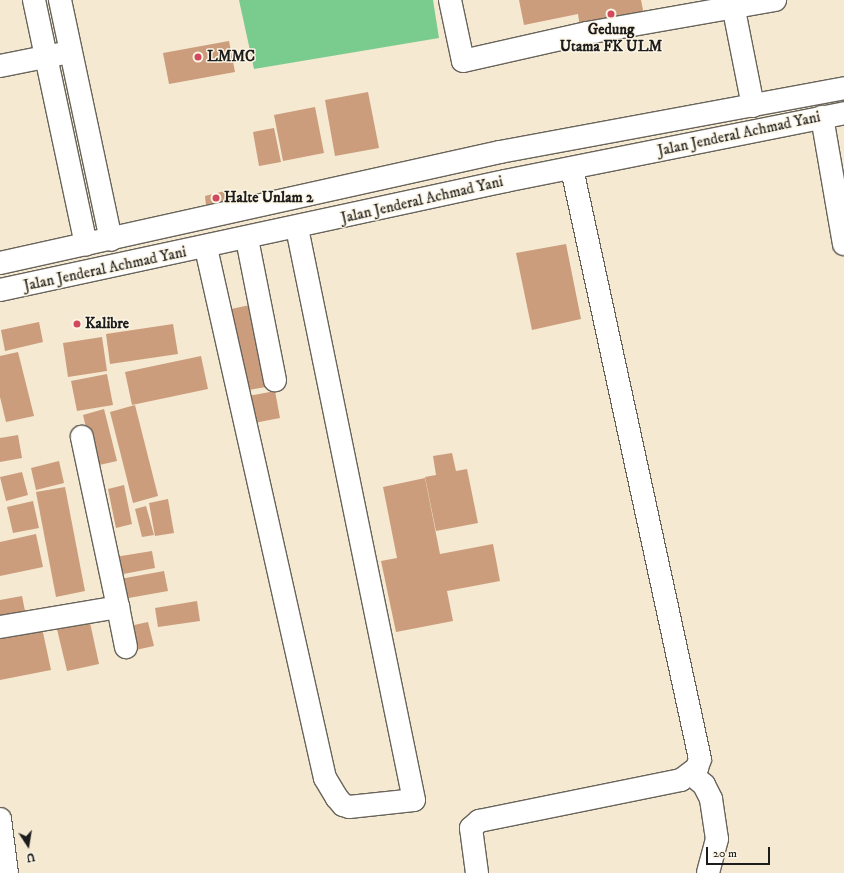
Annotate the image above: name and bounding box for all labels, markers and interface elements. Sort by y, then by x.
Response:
marker: Gedung Utama FK ULM [606,9,616,19]
place label: Gedung Utama FK ULM [560,20,662,55]
place label: LMMC [207,48,255,66]
marker: LMMC [192,51,204,63]
street label: Jalan Jenderal Achmad Yani [656,108,822,160]
street label: Jalan Jenderal Achmad Yani [339,173,505,227]
place label: Halte Unlam 2 [224,189,313,207]
marker: Halte Unlam 2 [211,193,221,203]
street label: Jalan Jenderal Achmad Yani [22,243,188,295]
place label: Kalibre [85,315,129,333]
marker: Kalibre [72,319,82,329]
north arrow [8,825,48,865]
scale bar [708,839,772,865]
text: 20 m [713,846,737,861]
text: U [25,849,36,864]

